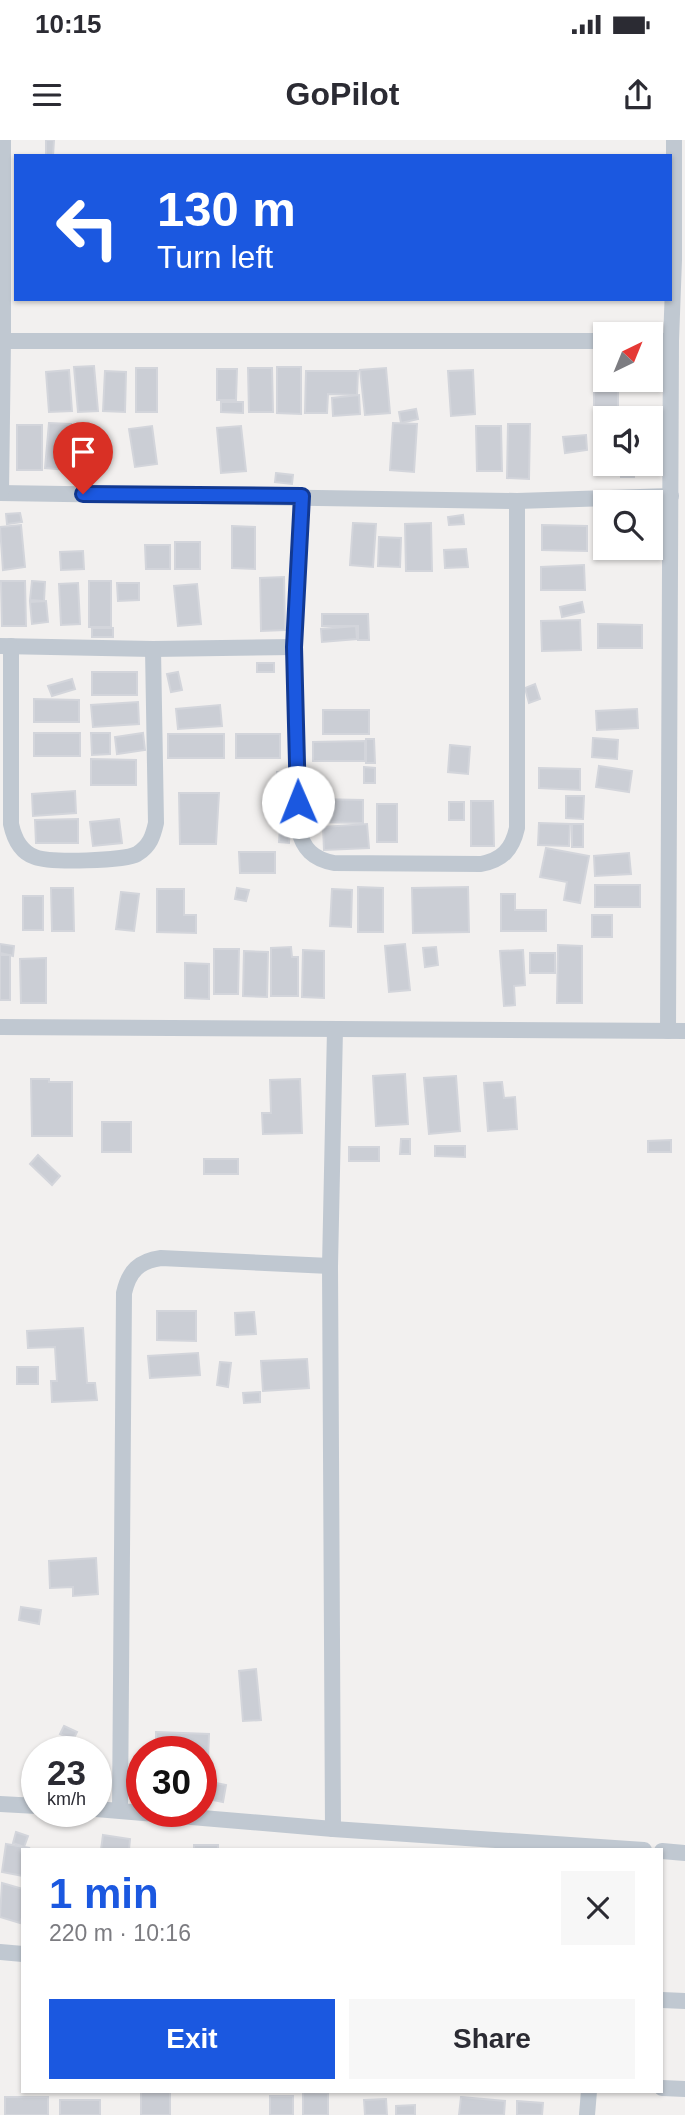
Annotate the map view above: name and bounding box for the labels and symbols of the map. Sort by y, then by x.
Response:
north arrow [593,322,663,392]
pin [53,422,113,494]
position arrow [261,765,335,839]
speed limit sign: 30 [126,1736,217,1827]

